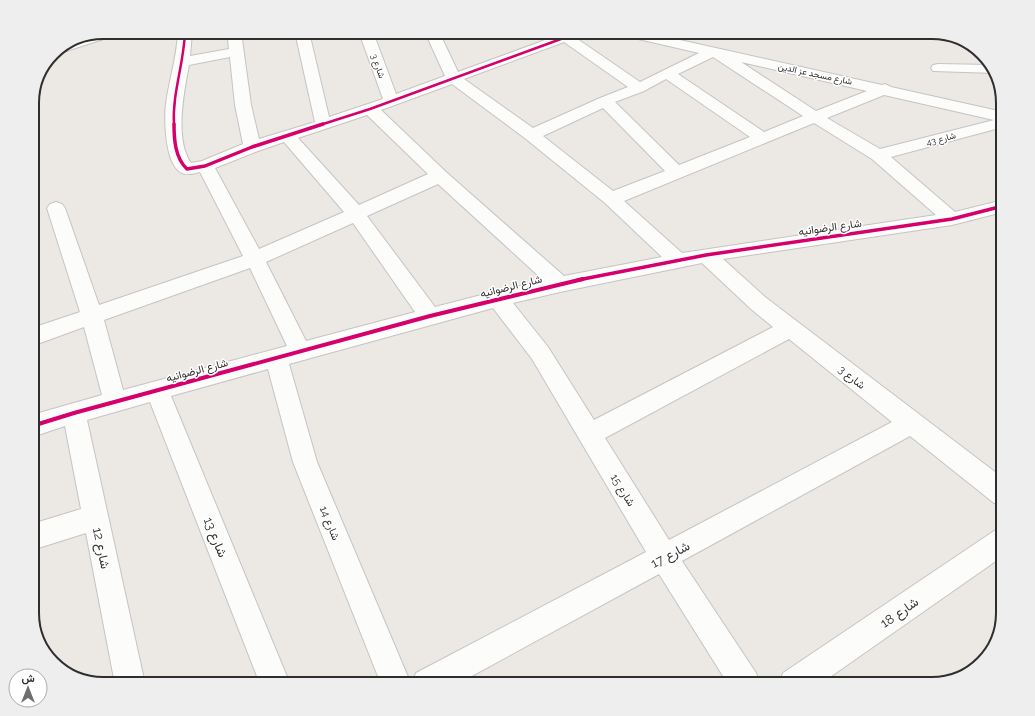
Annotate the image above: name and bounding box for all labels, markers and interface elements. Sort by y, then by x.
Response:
street label: شارع 3 [368,52,387,80]
street label: شارع مسجد عز الدين [777,61,853,88]
street label: شارع 43 [925,130,957,149]
street label: شارع الرضوانيه [798,217,863,239]
street label: شارع الرضوانيه [479,272,544,301]
street label: شارع الرضوانيه [165,356,230,386]
street label: شارع 3 [835,363,868,393]
street label: شارع 15 [607,472,638,510]
street label: شارع 14 [316,504,342,543]
street label: شارع 13 [199,515,230,560]
street label: شارع 12 [88,526,113,571]
street label: شارع 17 [648,538,693,573]
street label: شارع 18 [877,594,922,632]
north arrow [8,668,48,708]
text: ش [21,672,35,685]

